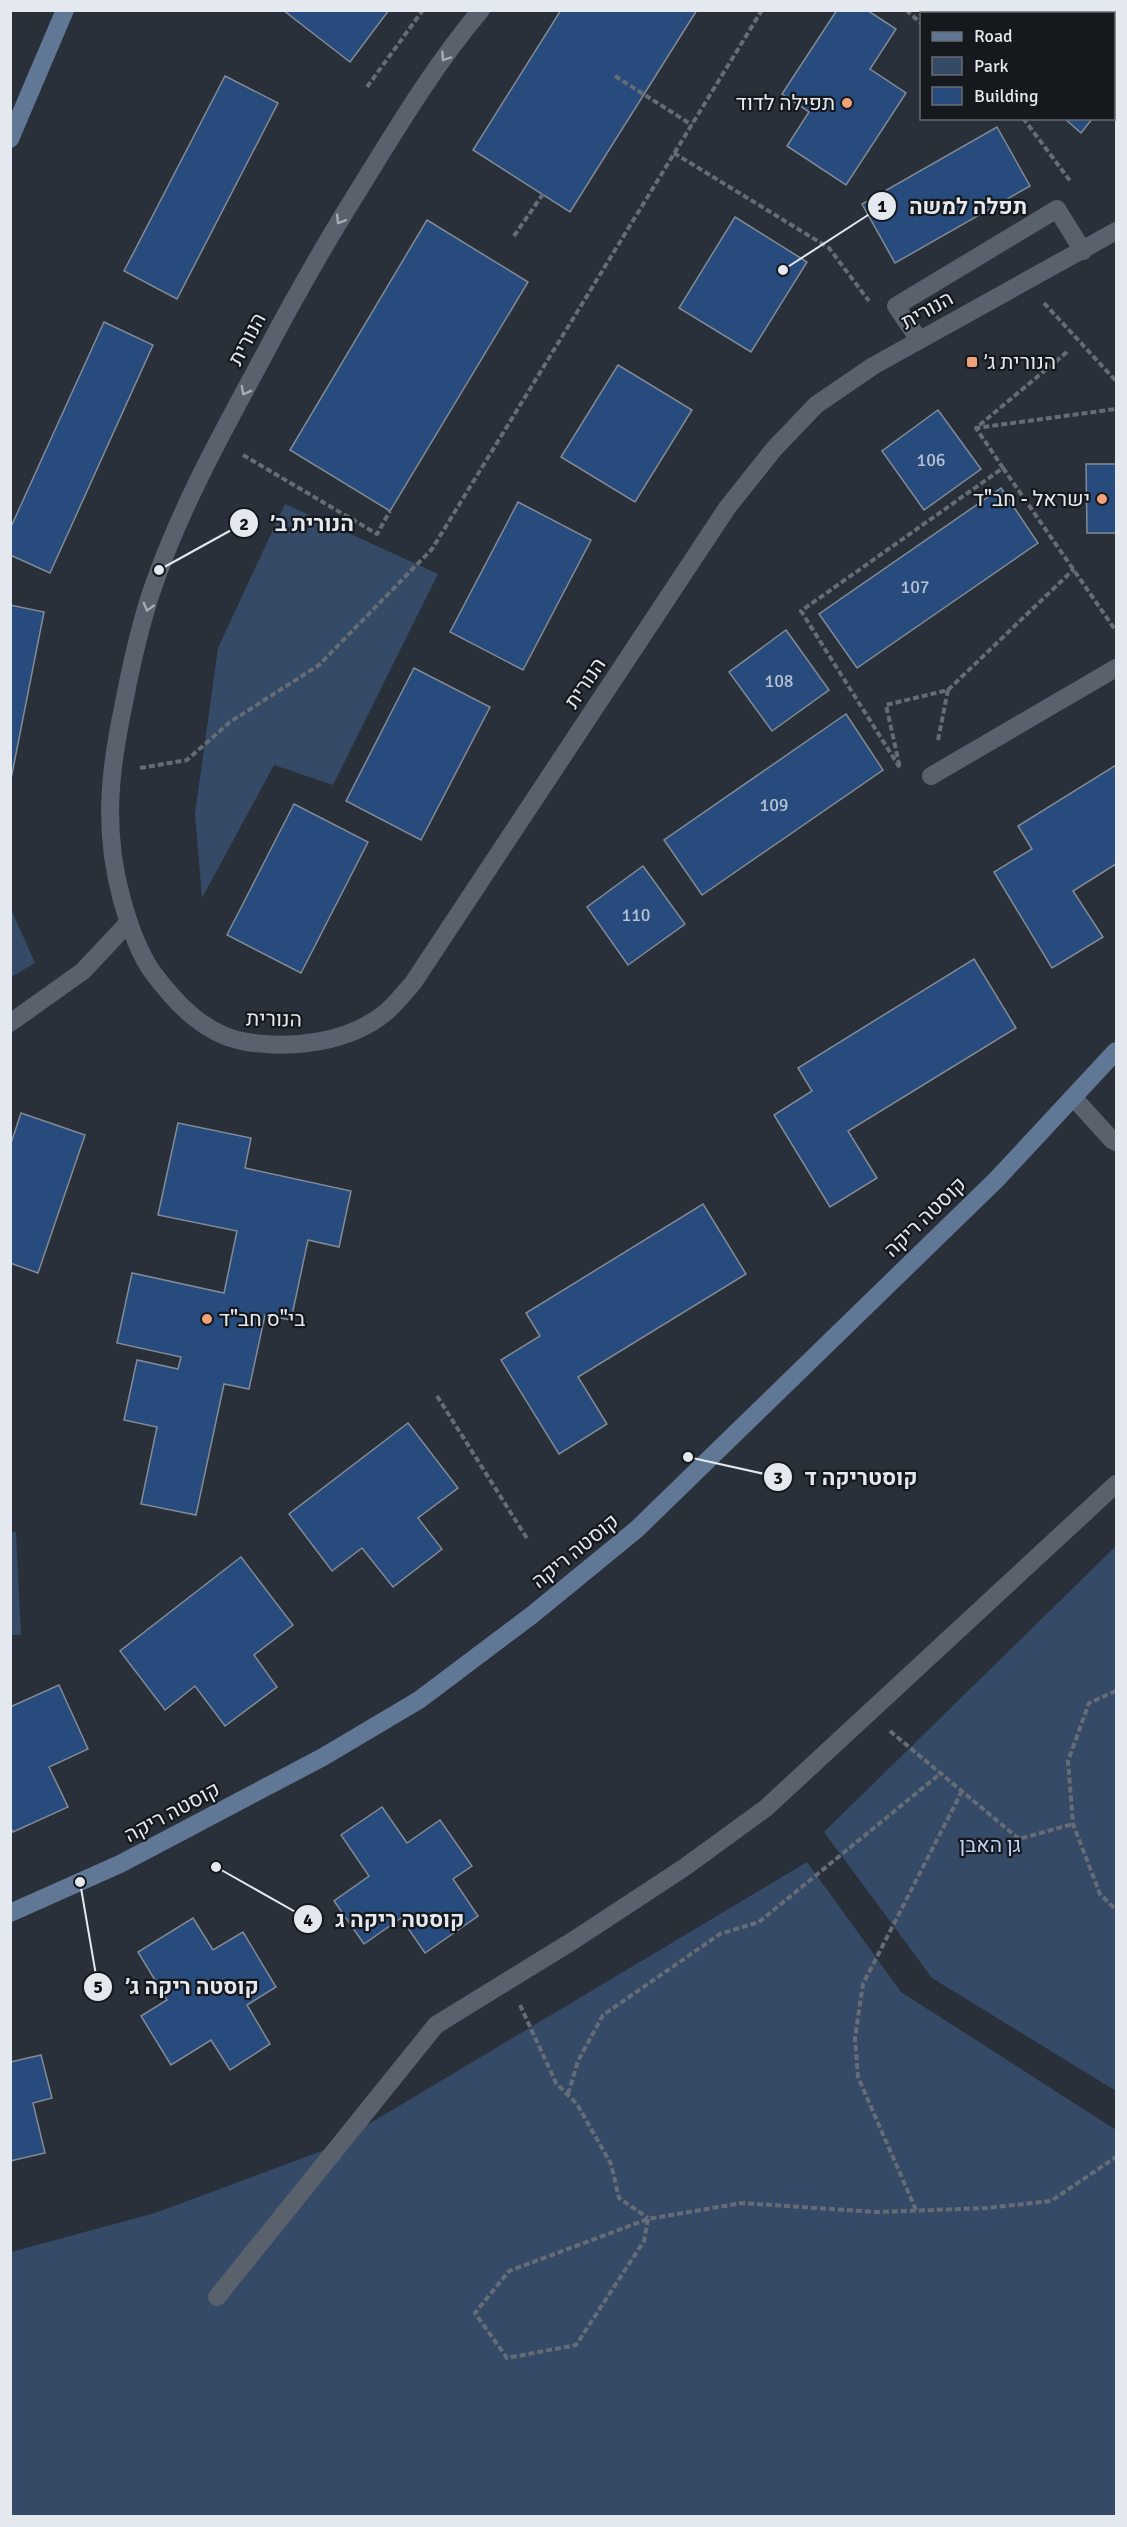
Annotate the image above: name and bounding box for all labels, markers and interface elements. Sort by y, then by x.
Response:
legend [920,12,1115,120]
text: Road [974,25,1013,47]
one-way arrow [442,50,453,61]
text: Park [974,55,1009,77]
text: Building [974,85,1038,107]
place label: תפילה לדוד [736,90,835,116]
marker: תפילה לדוד [840,96,854,110]
callout: תפלה למשה [867,186,1039,226]
text: תפלה למשה [909,193,1027,220]
text: 1 [877,195,887,217]
one-way arrow [336,214,347,225]
street label: הנורית [896,285,958,335]
street label: הנורית [222,308,272,370]
place label: הנורית ג׳ [984,349,1056,375]
marker: הנורית ג׳ [965,355,979,369]
one-way arrow [241,384,252,395]
house number: 106 [916,449,946,471]
place label: ישראל - חב"ד [973,486,1090,512]
marker: ישראל - חב"ד [1095,492,1109,506]
callout: הנורית ב׳ [229,503,366,543]
text: הנורית ב׳ [270,510,354,537]
text: 2 [239,513,249,535]
house number: 107 [900,576,930,598]
one-way arrow [143,601,155,611]
street label: הנורית [559,653,611,713]
house number: 108 [764,670,794,692]
house number: 109 [759,794,789,816]
house number: 110 [621,904,651,926]
street label: הנורית [246,1006,302,1032]
street label: קוסטה ריקה [878,1171,972,1263]
place label: בי"ס חב"ד [219,1306,305,1332]
marker: בי"ס חב"ד [200,1312,214,1326]
callout: קוסטריקה ד [763,1457,930,1497]
text: קוסטריקה ד [804,1464,918,1491]
text: 3 [773,1467,783,1489]
street label: קוסטה ריקה [526,1508,624,1594]
street label: קוסטה ריקה [120,1776,224,1848]
park label: גן האבן [959,1832,1021,1858]
callout: קוסטה ריקה ג [293,1899,476,1939]
text: קוסטה ריקה ג [336,1906,464,1933]
text: 4 [303,1909,313,1931]
callout: קוסטה ריקה ג׳ [83,1967,271,2007]
text: קוסטה ריקה ג׳ [125,1973,259,2000]
text: 5 [93,1976,103,1998]

